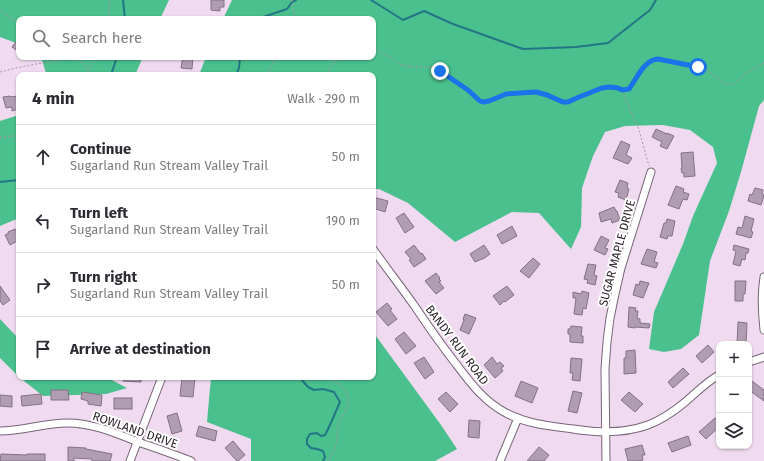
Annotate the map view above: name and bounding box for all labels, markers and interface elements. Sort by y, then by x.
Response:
search box [16,16,376,60]
icon: search [30,27,52,49]
text: Search here [62,29,142,47]
route start [689,58,707,76]
route end [431,62,449,80]
text: 4 min [32,88,75,109]
text: Walk · 290 m [287,91,360,106]
text: Continue [70,140,131,158]
icon: ahead [32,146,54,168]
text: 50 m [332,149,360,164]
text: Sugarland Run Stream Valley Trail [70,158,268,173]
street label: SUGAR MAPLE DRIVE [596,198,638,308]
text: Turn left [70,204,128,222]
icon: left [32,210,54,232]
text: 190 m [326,213,360,228]
text: Sugarland Run Stream Valley Trail [70,222,268,237]
text: Turn right [70,268,137,286]
icon: right [32,274,54,296]
text: 50 m [332,277,360,292]
text: Sugarland Run Stream Valley Trail [70,286,268,301]
street label: BANDY RUN ROAD [423,302,492,388]
icon: arrive [32,338,54,360]
text: Arrive at destination [70,340,211,358]
map controls [716,341,752,449]
button: + [716,341,752,377]
button: − [716,377,752,413]
street label: ROWLAND DRIVE [91,409,179,451]
button: layers [716,413,752,449]

